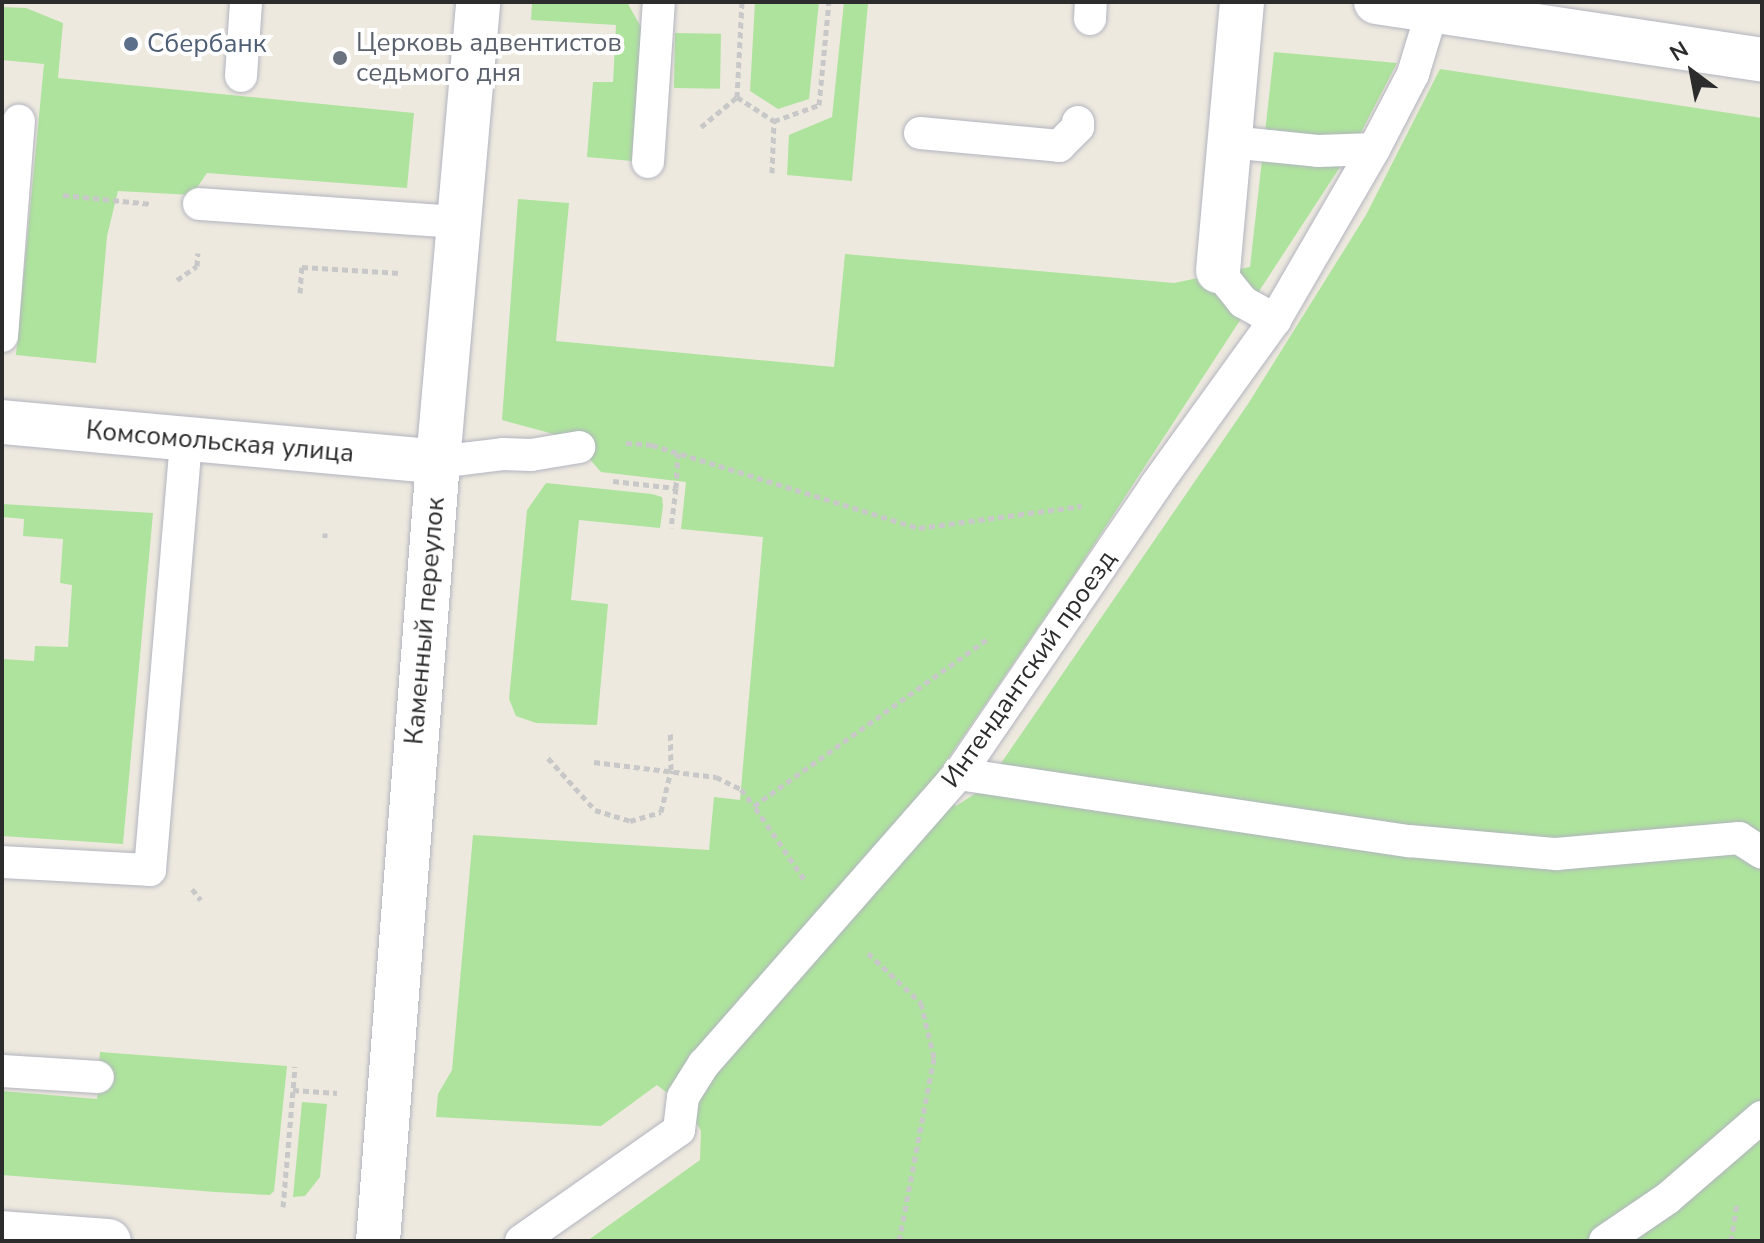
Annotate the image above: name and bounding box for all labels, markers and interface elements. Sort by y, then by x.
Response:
place label: Церковь адвентистов седьмого дня [356,27,622,88]
place label: Сбербанк [147,28,266,60]
north arrow [1652,32,1732,112]
marker: Сбербанк [122,35,140,53]
text: N [1664,35,1694,69]
marker: Церковь адвентистов седьмого дня [331,49,349,67]
street label: Комсомольская улица [85,415,355,469]
street label: Каменный переулок [399,496,451,746]
street label: Интендантский проезд [935,544,1123,794]

